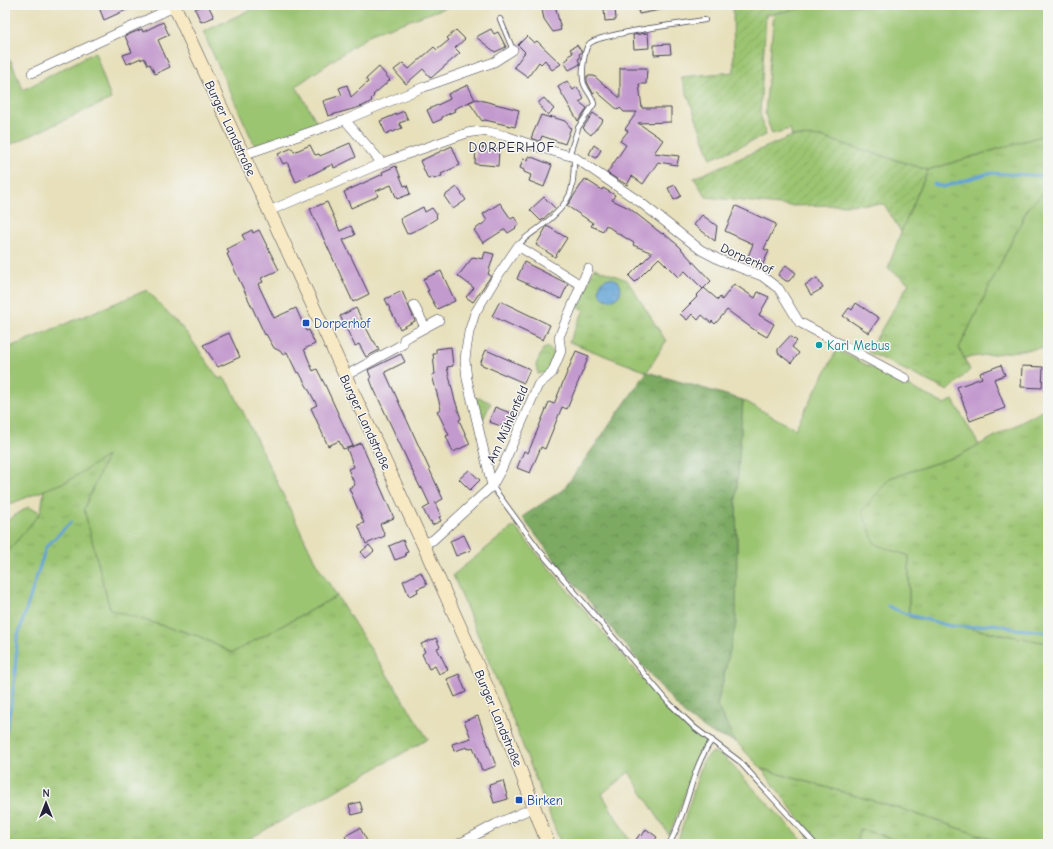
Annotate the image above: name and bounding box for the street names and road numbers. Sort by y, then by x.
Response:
street label: Burger Landstraße [202,78,259,179]
street label: Dorperhof [718,240,777,278]
street label: Burger Landstraße [337,372,394,473]
street label: Am Mühlenfeld [484,383,531,465]
street label: Burger Landstraße [471,668,526,769]

